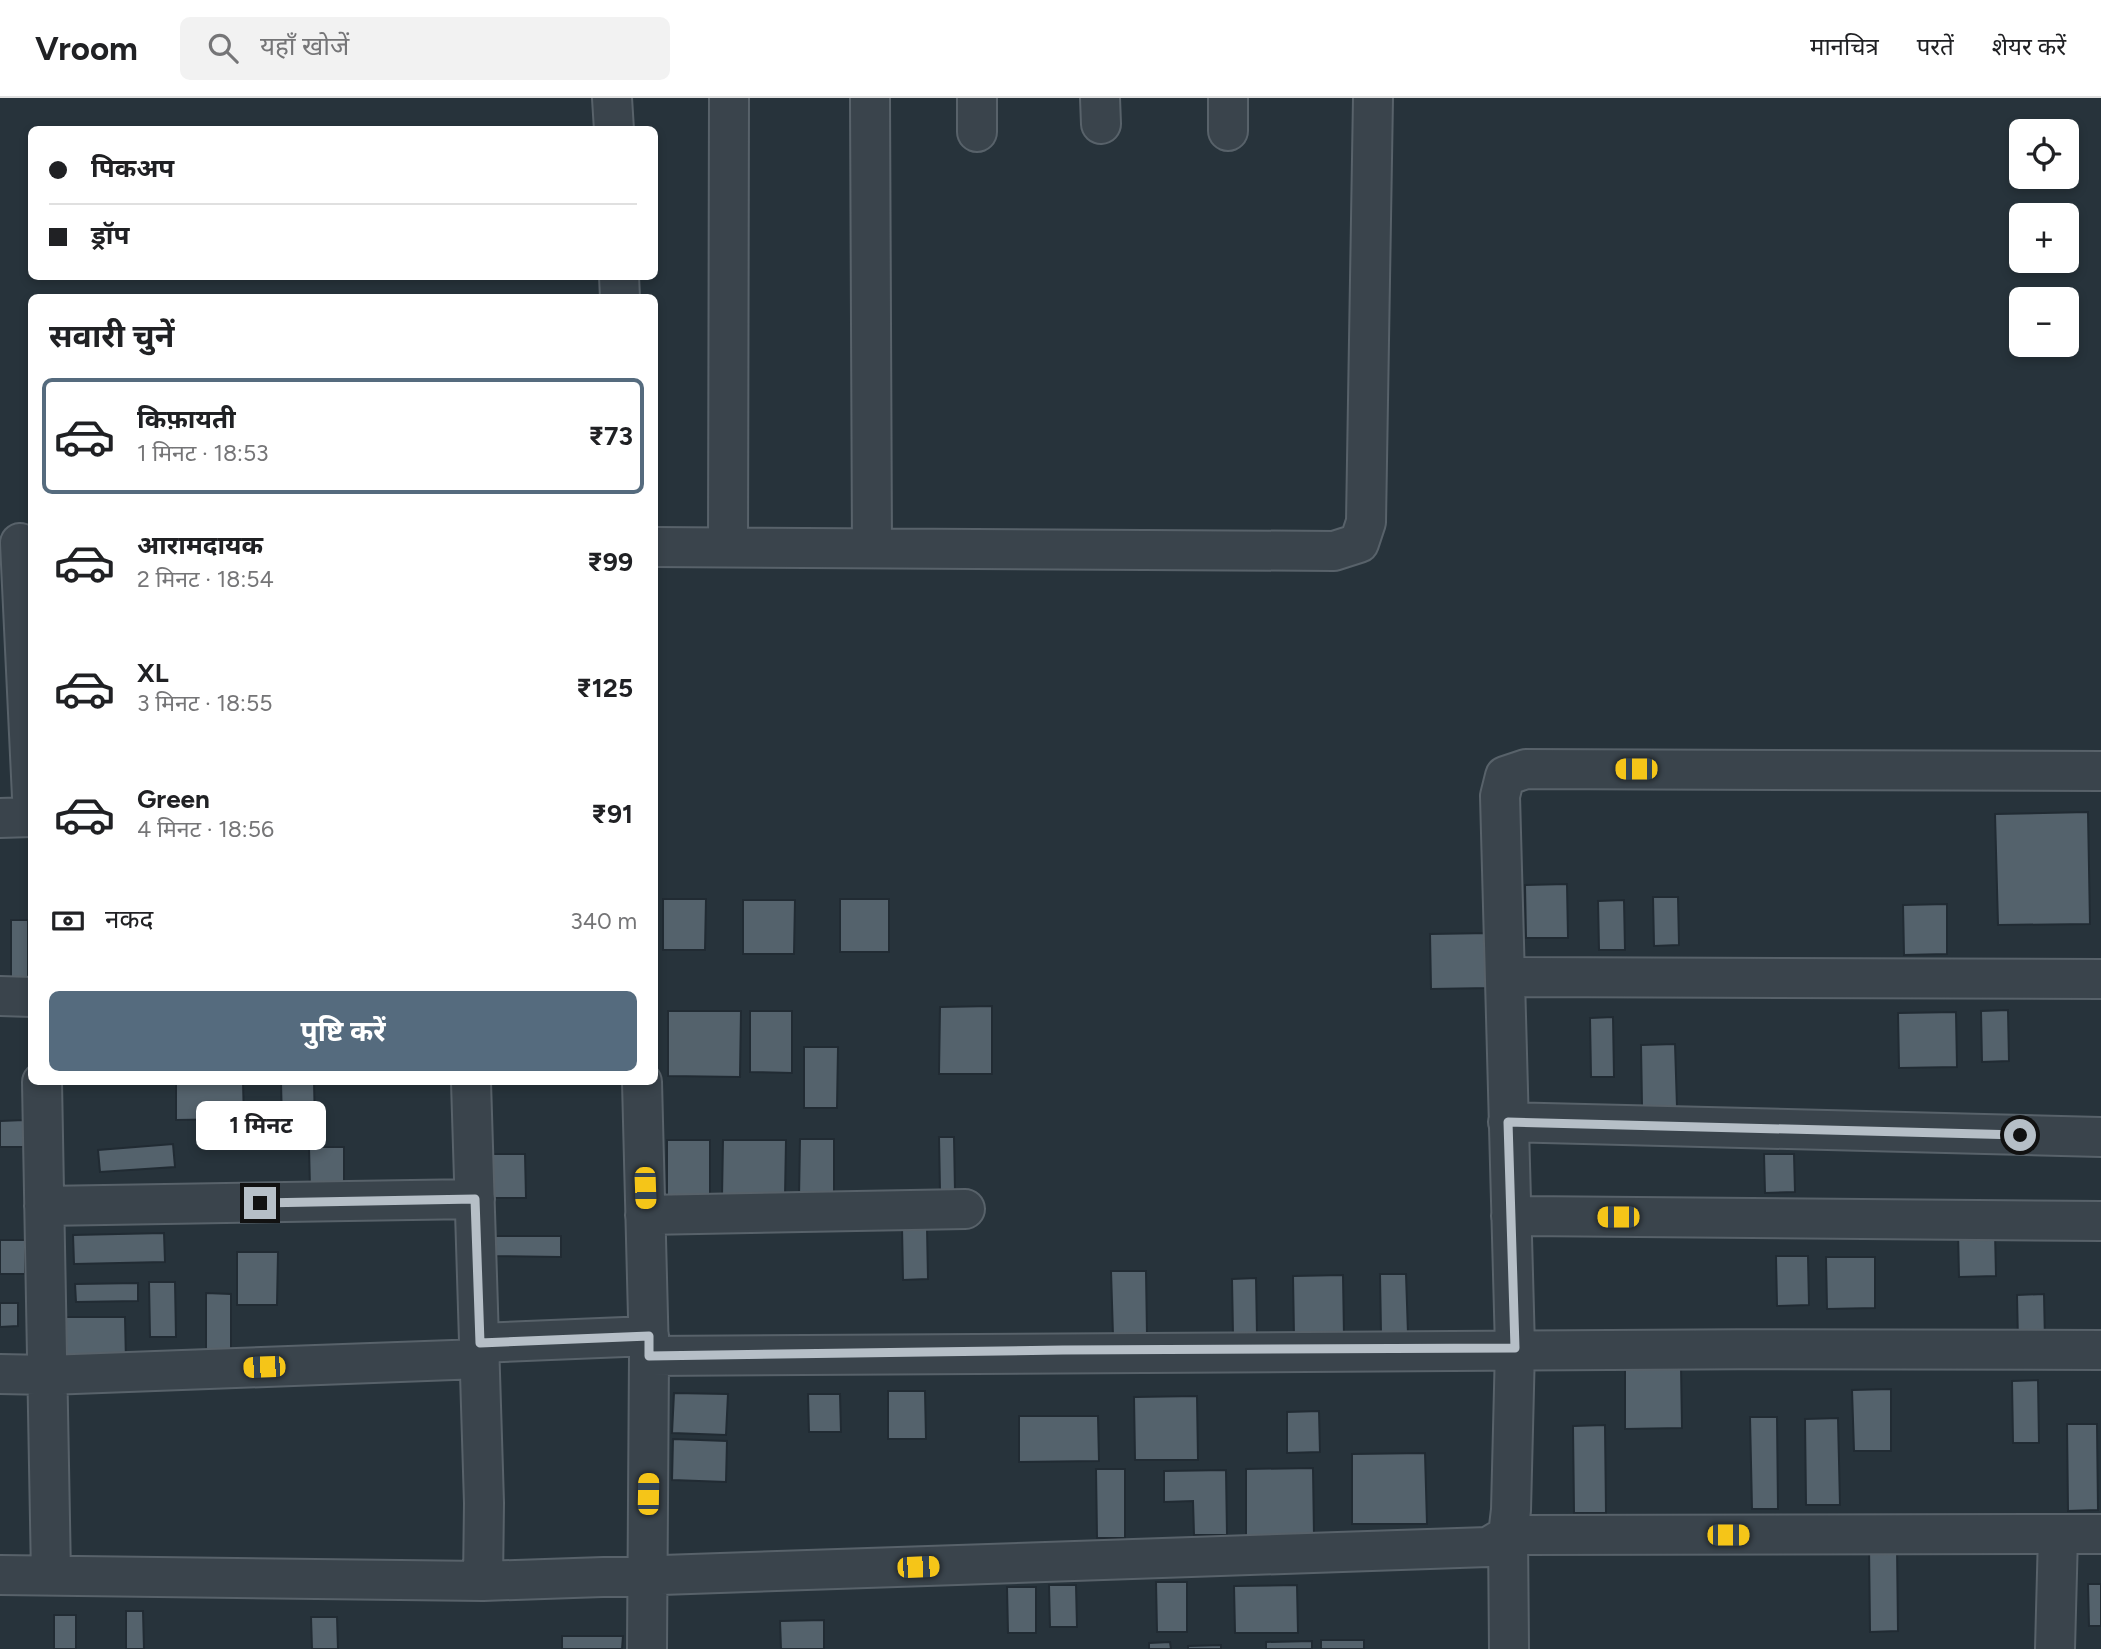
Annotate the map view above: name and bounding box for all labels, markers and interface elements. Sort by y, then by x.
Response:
search box [180,17,670,80]
text: Vroom [35,29,138,68]
icon: search [204,29,242,67]
text: यहाँ खोजें [260,30,349,62]
text: मानचित्र [1810,32,1879,61]
text: परतें [1917,32,1954,61]
text: शेयर करें [1992,32,2066,61]
map controls [2009,119,2079,357]
button: locate [2009,119,2079,189]
text: पिकअप [91,152,174,184]
button: + [2009,203,2079,273]
text: ड्रॉप [91,219,129,251]
button: − [2009,287,2079,357]
text: सवारी चुनें [49,317,174,355]
text: किफ़ायती [137,403,236,435]
icon: car [53,405,116,468]
text: ₹73 [588,420,633,452]
text: 1 मिनट · 18:53 [137,439,269,467]
text: आरामदायक [137,529,263,561]
icon: car [53,531,116,594]
text: ₹99 [587,546,633,578]
text: 2 मिनट · 18:54 [137,565,274,593]
icon: car [53,657,116,720]
text: XL [137,657,169,689]
text: ₹125 [576,672,633,704]
text: 3 मिनट · 18:55 [137,689,272,717]
car [1616,759,1658,780]
icon: car [53,783,116,846]
text: Green [137,783,210,815]
text: ₹91 [591,798,633,830]
text: 4 मिनट · 18:56 [137,815,274,843]
icon: cash [49,902,87,940]
text: नकद [105,903,153,935]
text: 340 m [570,907,637,935]
button: पुष्टि करें [49,991,637,1071]
callout: 1 मिनट [195,1102,325,1150]
text: 1 मिनट [229,1111,293,1139]
route start [2004,1119,2036,1151]
car [634,1167,657,1209]
route end [244,1187,276,1219]
car [1598,1207,1640,1228]
car [243,1356,286,1378]
car [638,1473,659,1515]
car [1708,1525,1750,1546]
car [897,1556,940,1578]

